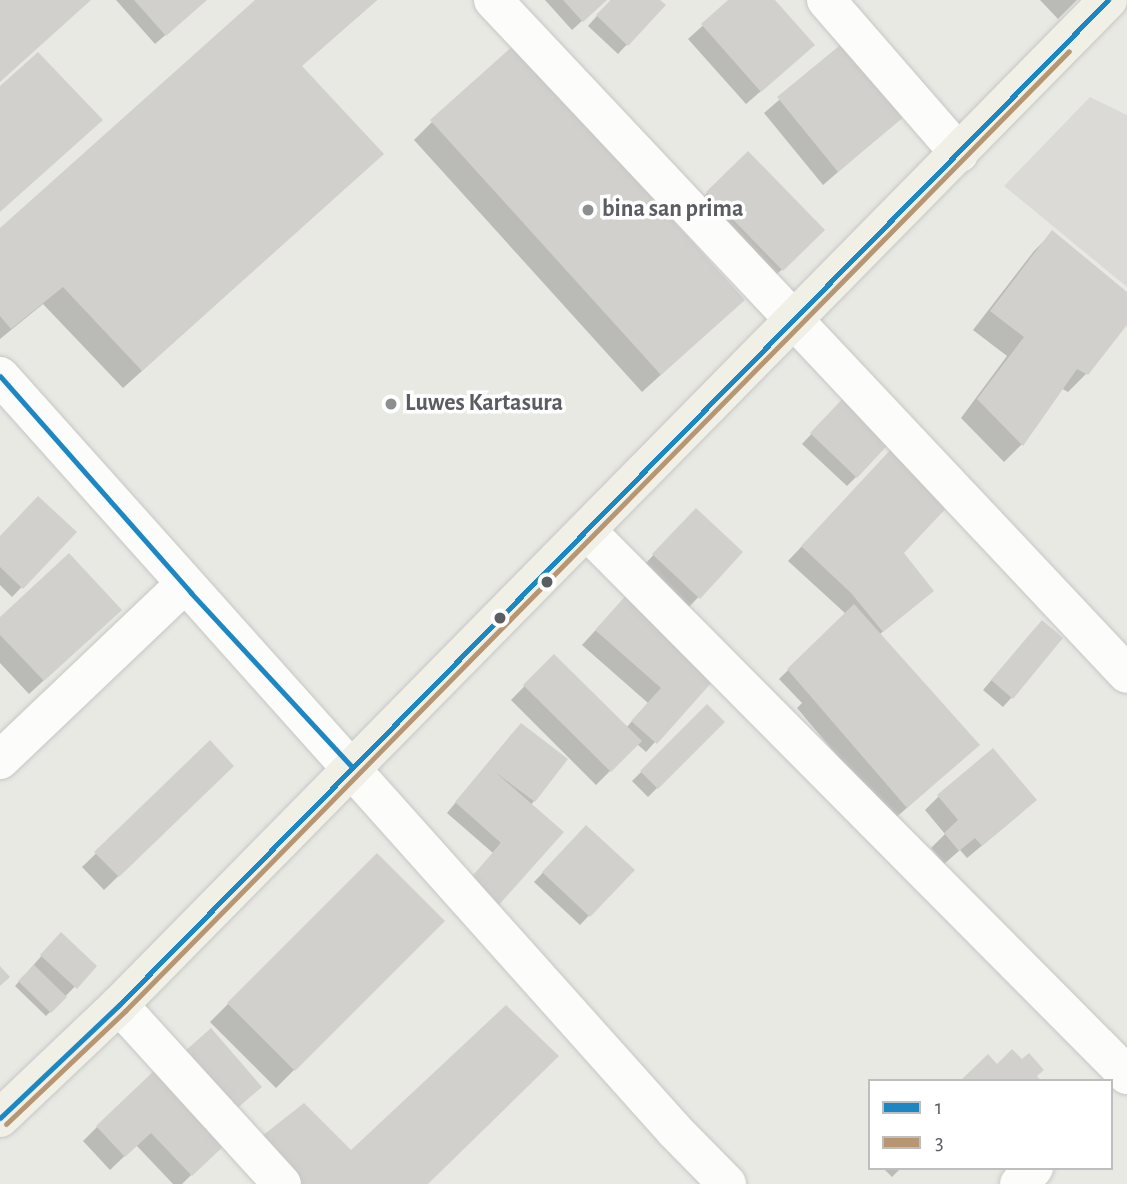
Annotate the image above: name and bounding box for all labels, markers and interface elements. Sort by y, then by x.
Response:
place label: bina san prima [602,196,743,224]
marker: bina san prima [580,202,596,218]
place label: Luwes Kartasura [405,390,563,418]
marker: Luwes Kartasura [383,396,399,412]
unlabelled marker [540,575,554,589]
unlabelled marker [493,611,507,625]
legend [868,1079,1113,1170]
text: 1 [935,1097,942,1118]
text: 3 [935,1132,944,1153]

